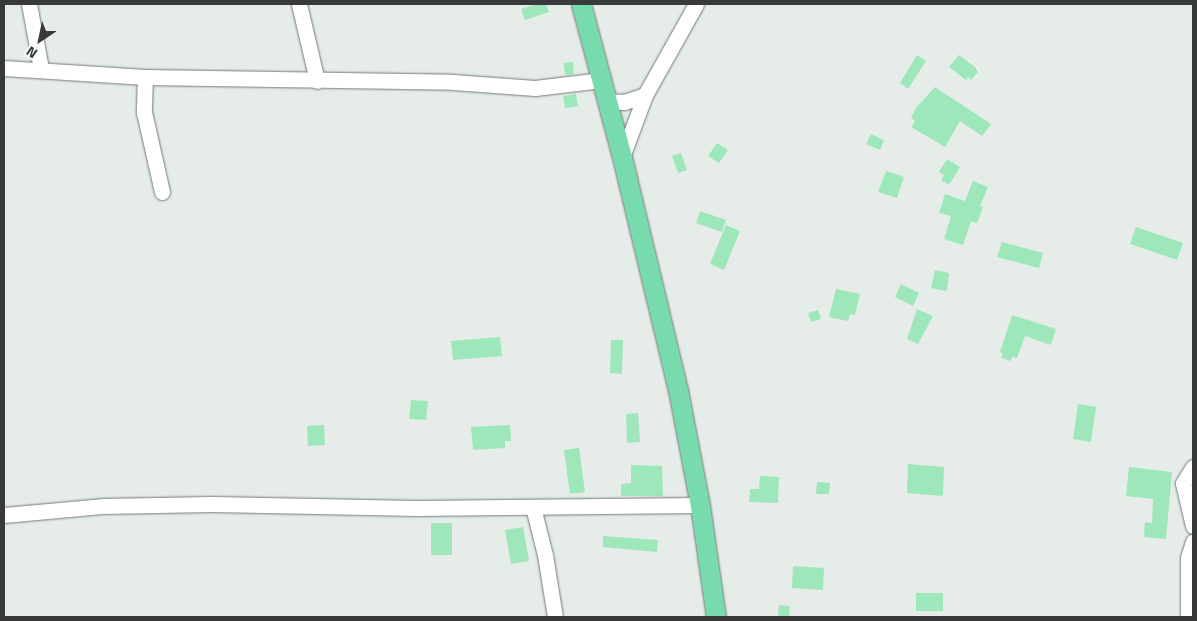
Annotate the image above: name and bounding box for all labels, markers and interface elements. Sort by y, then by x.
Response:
north arrow [15,15,65,65]
text: N [21,41,41,64]

